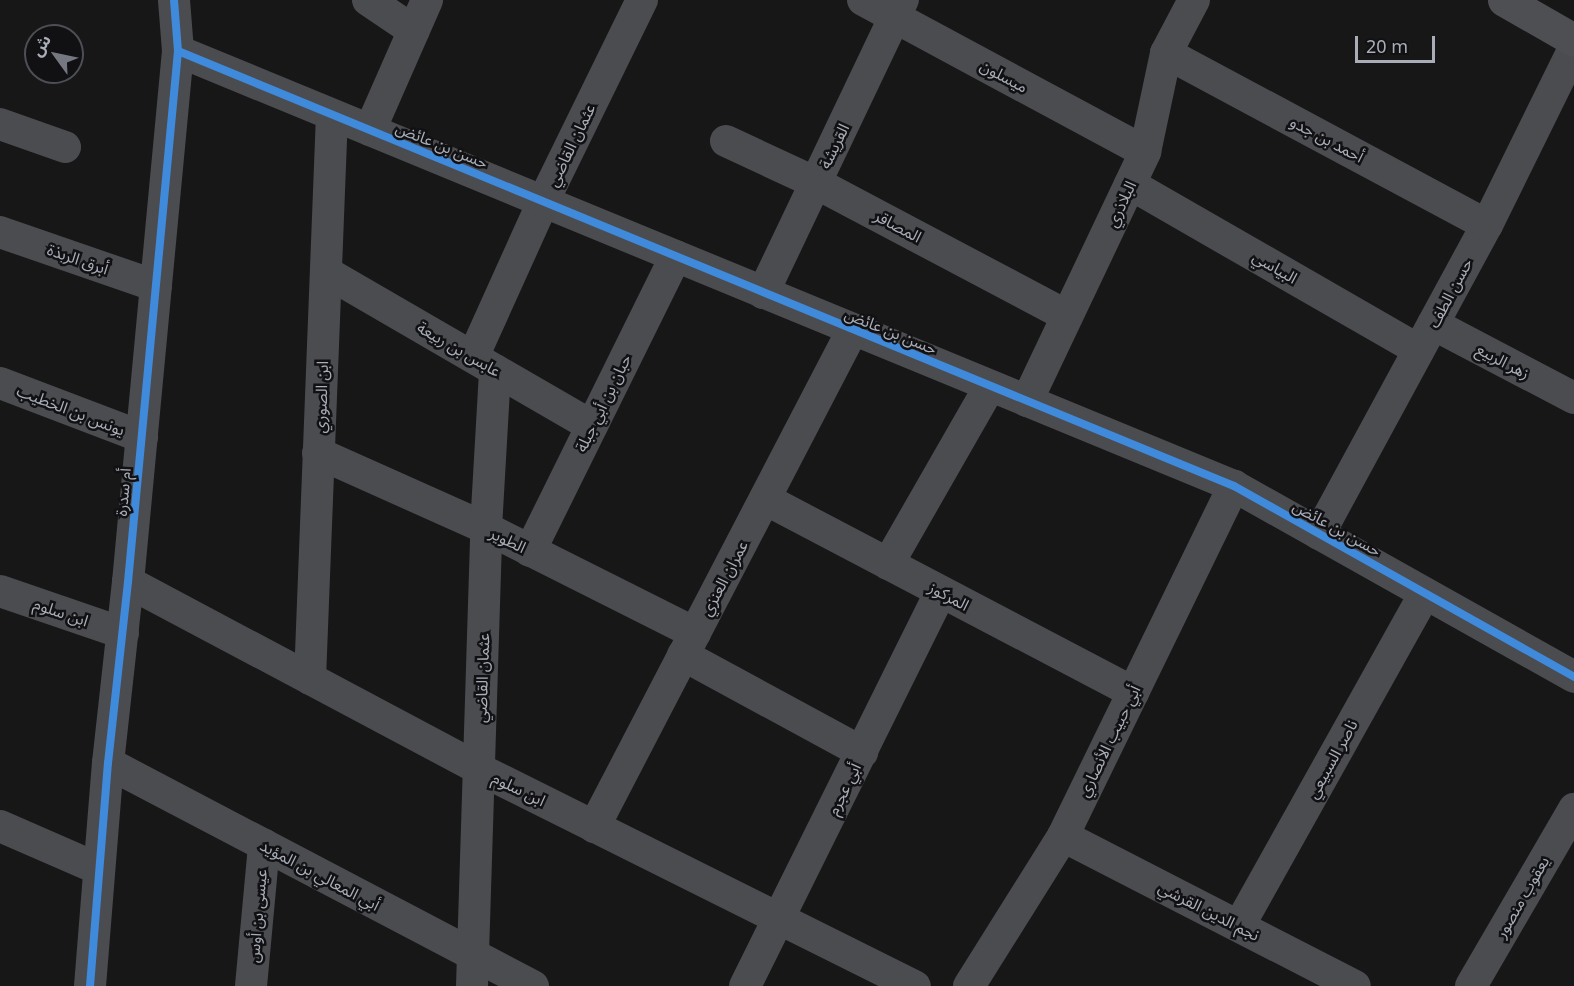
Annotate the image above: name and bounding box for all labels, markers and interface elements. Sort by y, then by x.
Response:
north arrow [24,24,84,84]
scale bar [1358,24,1438,62]
text: ش [25,30,56,60]
text: 20 m [1366,34,1408,58]
street label: ميسلون [977,55,1031,97]
street label: عثمان القاضي [543,100,599,190]
street label: أحمد بن جدو [1287,112,1367,166]
street label: حسن بن عائض [393,118,491,172]
street label: القريشة [815,120,853,172]
street label: البلاذري [1102,178,1140,230]
street label: المصاقر [871,206,925,246]
street label: أبرق الربذة [45,240,111,278]
street label: البياسي [1249,247,1301,287]
street label: حسن الطف [1424,255,1476,331]
street label: حسن بن عائض [842,304,940,358]
street label: عابس بن ربيعة [414,317,504,381]
street label: زهر الربيع [1473,339,1533,383]
street label: حبان بن أبي جبلة [571,351,635,455]
street label: ابن الصوري [310,360,332,434]
street label: يونس بن الخطيب [14,381,128,439]
street label: أم سدرة [111,467,135,517]
street label: حسن بن عائض [1290,496,1384,560]
street label: الطوير [487,523,529,557]
street label: عمران العنزي [696,537,752,619]
street label: المركوز [926,577,972,615]
street label: ابن سلوم [31,594,91,630]
street label: عثمان القاضي [471,633,493,723]
street label: أبي حبيب الأنصاري [1074,682,1144,800]
street label: ناصر السبيعي [1303,716,1361,802]
street label: أبي عجرم [823,760,865,818]
street label: ابن سلوم [489,768,549,810]
street label: أبي المعالي بن المؤيد [257,835,383,915]
street label: يعقوب منصور [1491,853,1553,941]
street label: عيسى بن أوس [243,868,271,964]
street label: نجم الدين القرشي [1155,877,1263,945]

